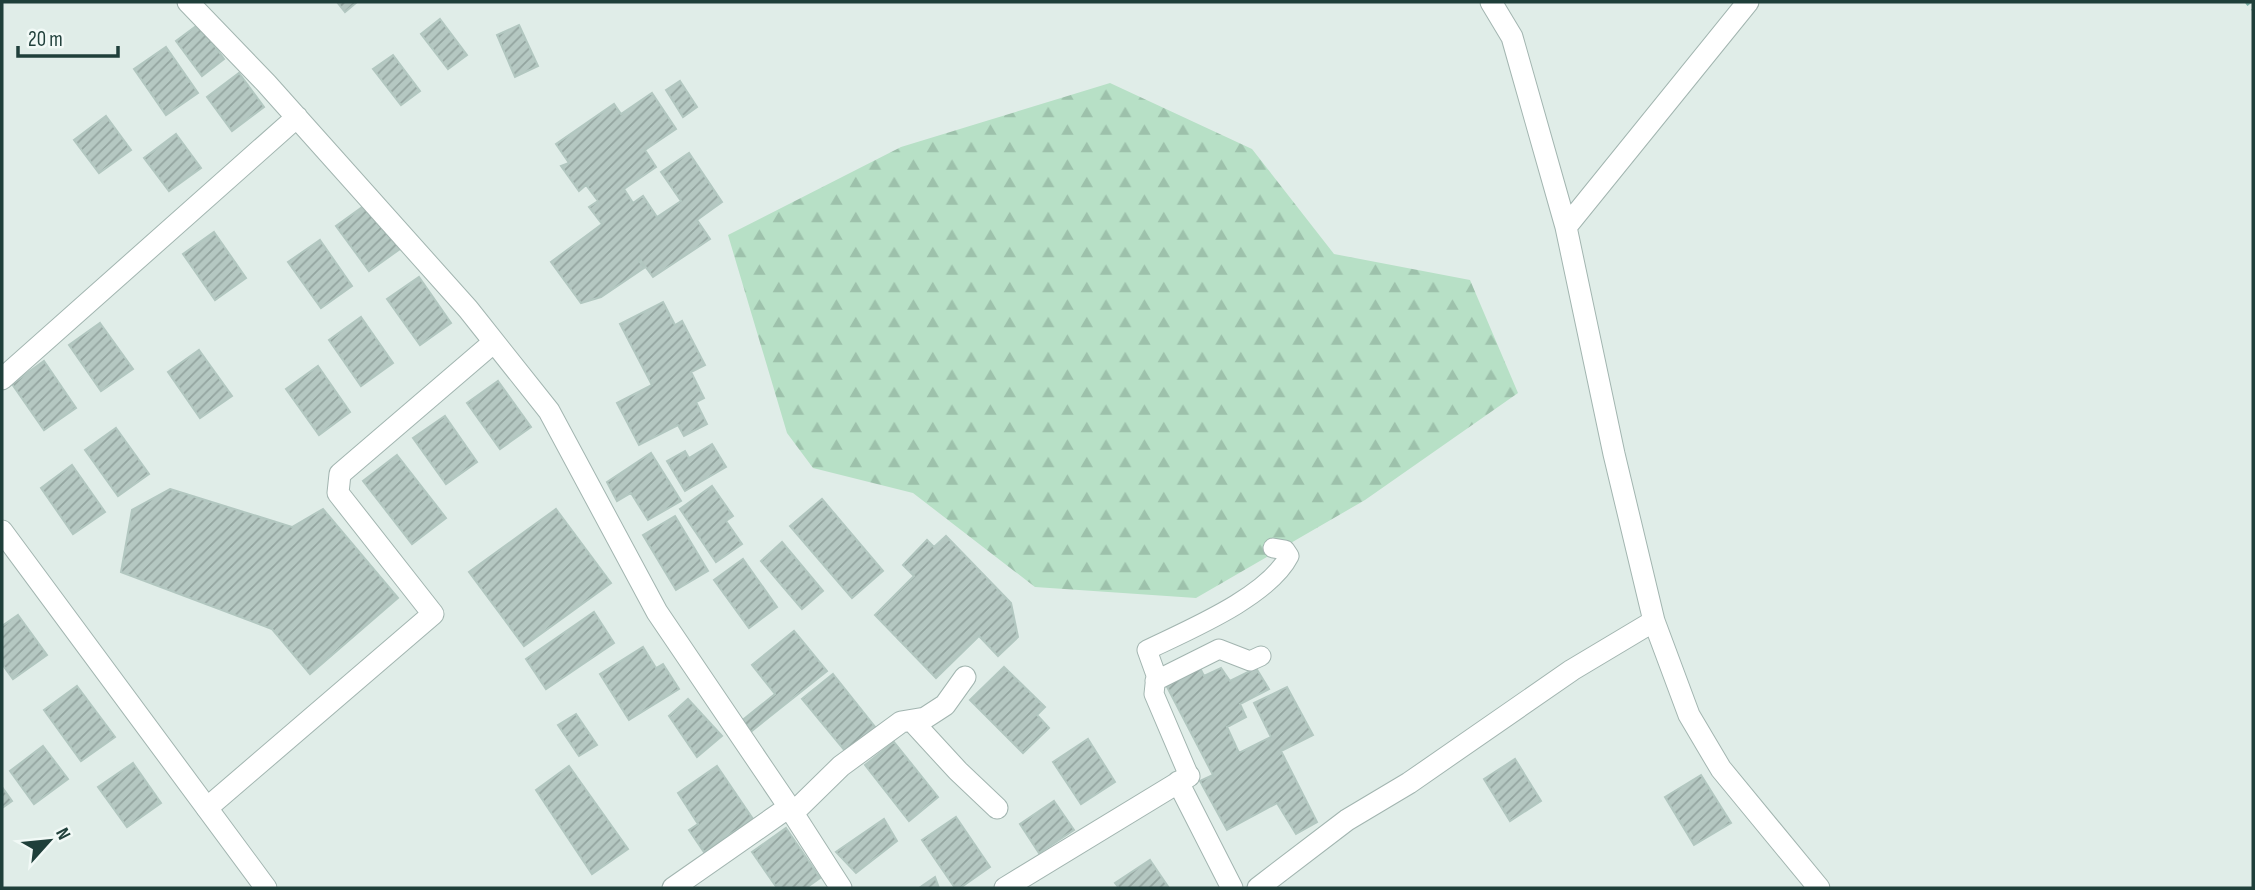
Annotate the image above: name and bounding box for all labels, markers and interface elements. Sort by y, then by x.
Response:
scale bar [18,14,117,58]
text: 20 m [28,27,63,52]
north arrow [14,806,84,876]
text: N [50,824,75,844]

